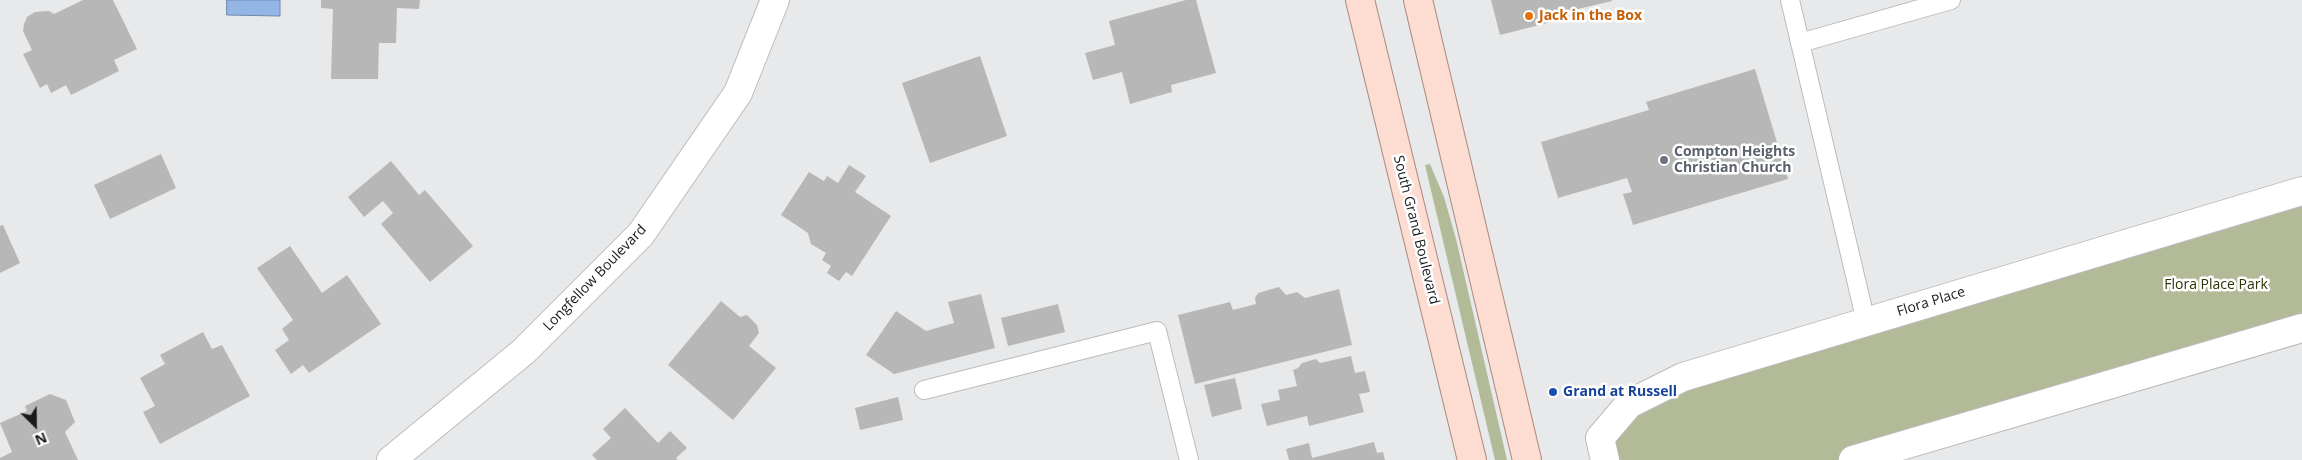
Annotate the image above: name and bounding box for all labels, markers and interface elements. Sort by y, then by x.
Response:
place label: Jack in the Box [1539,8,1642,24]
marker: Jack in the Box [1523,10,1535,22]
place label: Compton Heights Christian Church [1674,144,1795,176]
street label: South Grand Boulevard [1389,154,1443,306]
marker: Compton Heights Christian Church [1658,154,1670,166]
street label: Longfellow Boulevard [540,221,650,335]
park label: Flora Place Park [2164,277,2268,293]
street label: Flora Place [1895,284,1967,320]
place label: Grand at Russell [1563,384,1677,400]
marker: Grand at Russell [1547,386,1559,398]
north arrow [10,400,60,450]
text: N [32,428,50,450]

